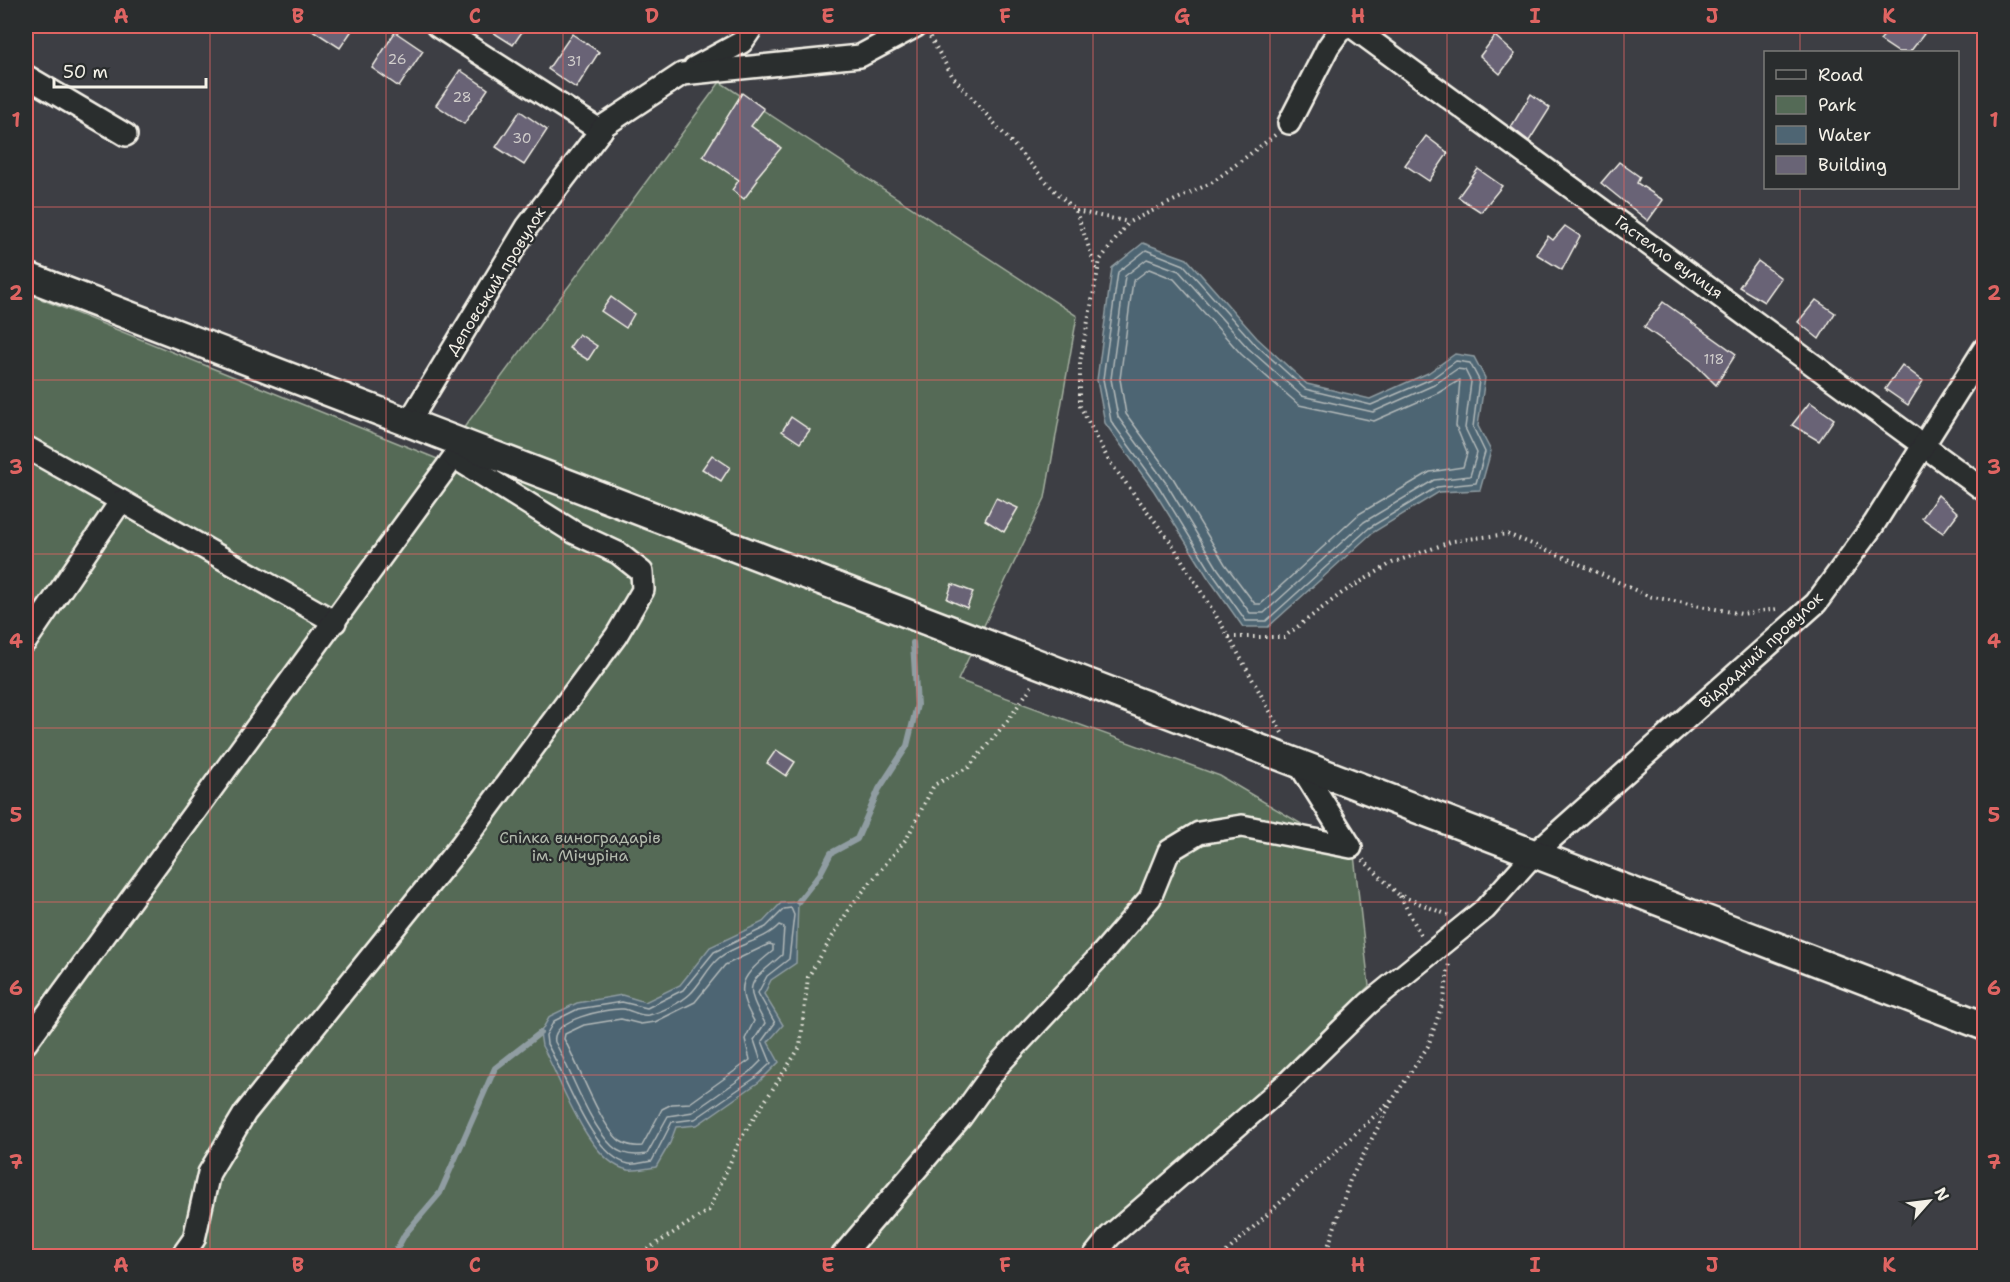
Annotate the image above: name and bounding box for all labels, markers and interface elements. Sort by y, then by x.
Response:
text: A [113,3,129,29]
text: B [292,3,304,29]
text: C [469,3,481,29]
text: D [645,3,659,29]
text: E [821,3,835,29]
text: F [999,3,1011,29]
text: G [1174,3,1190,29]
text: H [1351,3,1365,29]
text: I [1529,3,1541,29]
text: J [1706,3,1719,29]
text: K [1882,3,1896,29]
house number: 26 [388,50,407,68]
scale bar [54,51,206,89]
legend [1764,51,1959,189]
house number: 31 [567,52,581,70]
text: 50 m [63,60,108,84]
text: Road [1818,63,1863,87]
house number: 28 [452,88,472,106]
text: Park [1818,93,1857,117]
text: 1 [11,107,21,133]
text: 1 [1989,107,1999,133]
text: Water [1818,123,1871,147]
house number: 30 [512,129,532,147]
text: Building [1818,153,1887,177]
street label: Деповський провулок [442,202,551,359]
street label: Гастелло вулиця [1611,211,1727,303]
text: 2 [9,280,23,306]
text: 2 [1987,280,2001,306]
house number: 118 [1704,350,1724,368]
text: 3 [9,454,23,480]
text: 3 [1987,454,2001,480]
street label: Відрадний провулок [1695,587,1828,713]
text: 4 [9,628,23,654]
text: 4 [1987,628,2001,654]
text: 5 [10,802,22,828]
text: 5 [1988,802,2000,828]
park label: Спілка виноградарів ім. Мічуріна [499,827,661,866]
text: 6 [9,975,23,1001]
text: 6 [1987,975,2001,1001]
text: 7 [9,1149,23,1175]
text: 7 [1987,1149,2001,1175]
north arrow [1899,1171,1959,1231]
text: N [1930,1184,1954,1205]
text: A [113,1252,129,1278]
text: B [292,1252,304,1278]
text: C [469,1252,481,1278]
text: D [645,1252,659,1278]
text: E [821,1252,835,1278]
text: F [999,1252,1011,1278]
text: G [1174,1252,1190,1278]
text: H [1351,1252,1365,1278]
text: I [1529,1252,1541,1278]
text: J [1706,1252,1719,1278]
text: K [1882,1252,1896,1278]

